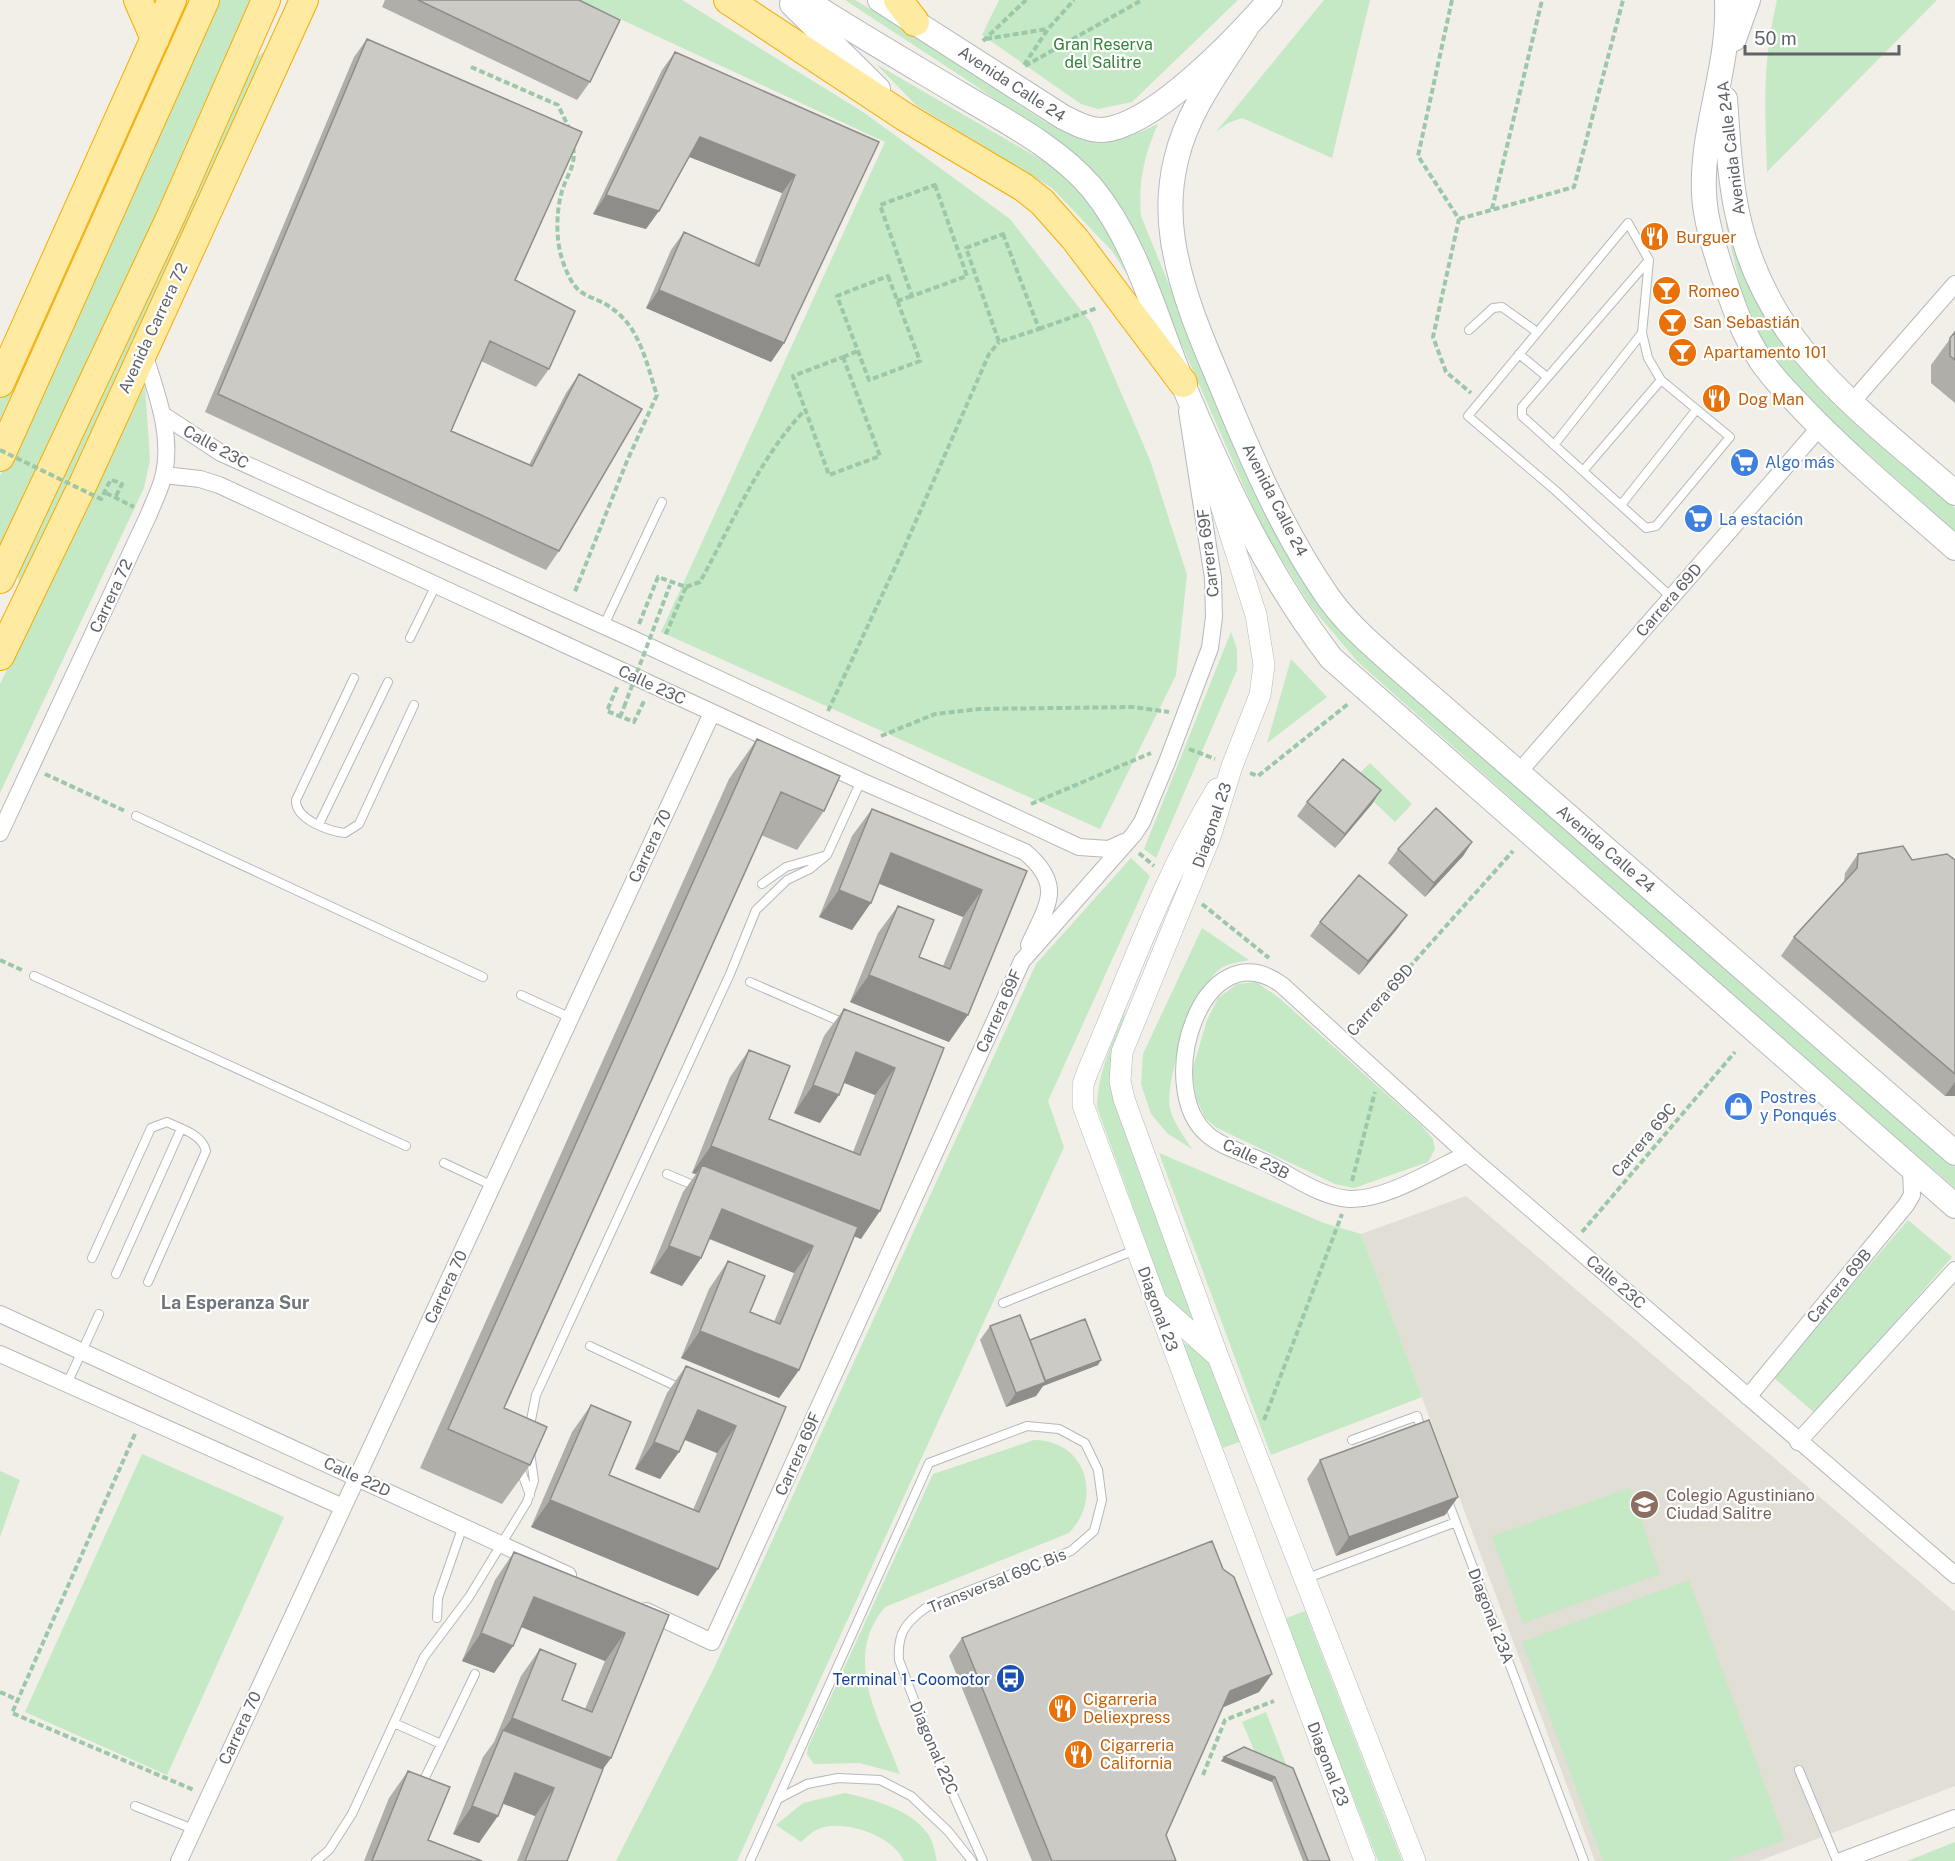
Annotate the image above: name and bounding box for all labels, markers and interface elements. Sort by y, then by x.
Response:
scale bar [1745,18,1900,56]
text: 50 m [1754,28,1797,49]
park label: Gran Reserva del Salitre [1053,35,1153,72]
street label: Avenida Calle 24 [955,42,1069,126]
street label: Avenida Calle 24A [1713,80,1749,216]
restaurant icon: Burguer [1639,221,1671,253]
place label: Burguer [1676,228,1736,247]
street label: Avenida Carrera 72 [114,260,192,396]
bar icon: Romeo [1651,275,1683,307]
place label: Romeo [1688,282,1740,301]
bar icon: San Sebastián [1656,306,1688,338]
place label: San Sebastián [1693,313,1800,332]
bar icon: Apartamento 101 [1666,336,1698,368]
place label: Apartamento 101 [1703,343,1827,362]
restaurant icon: Dog Man [1701,383,1733,415]
place label: Dog Man [1738,390,1804,409]
street label: Calle 23C [180,421,252,473]
street label: Avenida Calle 24 [1238,440,1312,560]
supermarket icon: Algo más [1728,446,1760,478]
place label: Algo más [1765,453,1835,472]
supermarket icon: La estación [1682,503,1714,535]
street label: Carrera 69F [1193,508,1223,598]
place label: La estación [1719,510,1803,529]
street label: Carrera 72 [86,556,136,636]
street label: Carrera 69D [1632,559,1706,641]
street label: Calle 23C [615,661,689,709]
street label: Diagonal 23 [1189,780,1235,870]
street label: Avenida Calle 24 [1553,801,1659,897]
street label: Carrera 70 [625,806,675,886]
street label: Carrera 69D [1343,960,1417,1040]
street label: Carrera 69F [972,966,1026,1056]
place label: Postres y Ponqués [1760,1088,1837,1125]
shop icon: Postres y Ponqués [1723,1090,1755,1122]
street label: Carrera 69C [1608,1099,1680,1181]
street label: Calle 23B [1219,1135,1293,1183]
street label: Carrera 69B [1803,1245,1875,1327]
street label: Carrera 70 [421,1247,471,1327]
street label: Calle 23C [1582,1251,1650,1313]
street label: Diagonal 23 [1134,1264,1182,1354]
district label: La Esperanza Sur [161,1292,310,1313]
street label: Carrera 69F [771,1409,825,1499]
street label: Calle 22D [320,1453,394,1501]
place label: Colegio Agustiniano Ciudad Salitre [1666,1486,1815,1523]
school or university icon: Colegio Agustiniano Ciudad Salitre [1629,1488,1661,1520]
street label: Transversal 69C Bis [925,1545,1069,1617]
street label: Diagonal 23A [1464,1566,1518,1666]
bus stop icon: Terminal 1 - Coomotor [995,1663,1027,1695]
place label: Terminal 1 - Coomotor [833,1670,990,1689]
street label: Carrera 70 [215,1688,265,1768]
place label: Cigarreria Deliexpress [1083,1690,1170,1727]
restaurant icon: Cigarreria Deliexpress [1046,1692,1078,1724]
street label: Diagonal 22C [906,1698,962,1798]
street label: Diagonal 23 [1303,1719,1353,1809]
place label: Cigarreria California [1100,1736,1174,1773]
restaurant icon: Cigarreria California [1063,1738,1095,1770]

